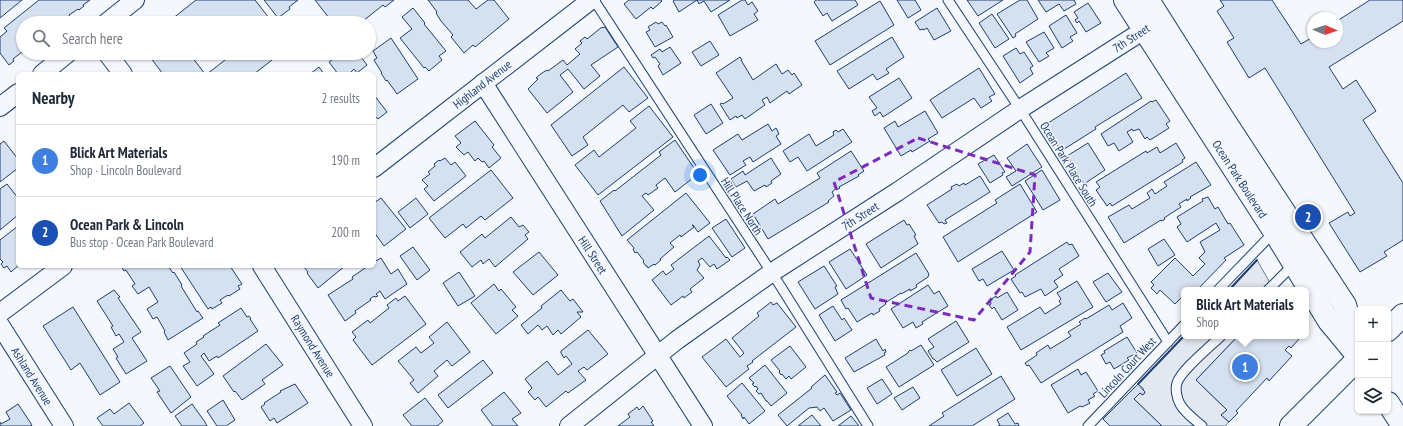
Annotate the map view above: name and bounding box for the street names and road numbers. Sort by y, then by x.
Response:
street label: 7th Street [1110,20,1153,56]
street label: Highland Avenue [450,56,514,112]
street label: Ocean Park Place South [1037,119,1101,209]
street label: Ocean Park Boulevard [1209,137,1271,221]
street label: Hill Place North [718,174,766,238]
street label: 7th Street [839,198,882,234]
street label: Hill Street [575,233,611,277]
street label: Raymond Avenue [288,312,338,380]
street label: Lincoln Court West [1095,333,1159,400]
street label: Ashland Avenue [8,344,56,408]

